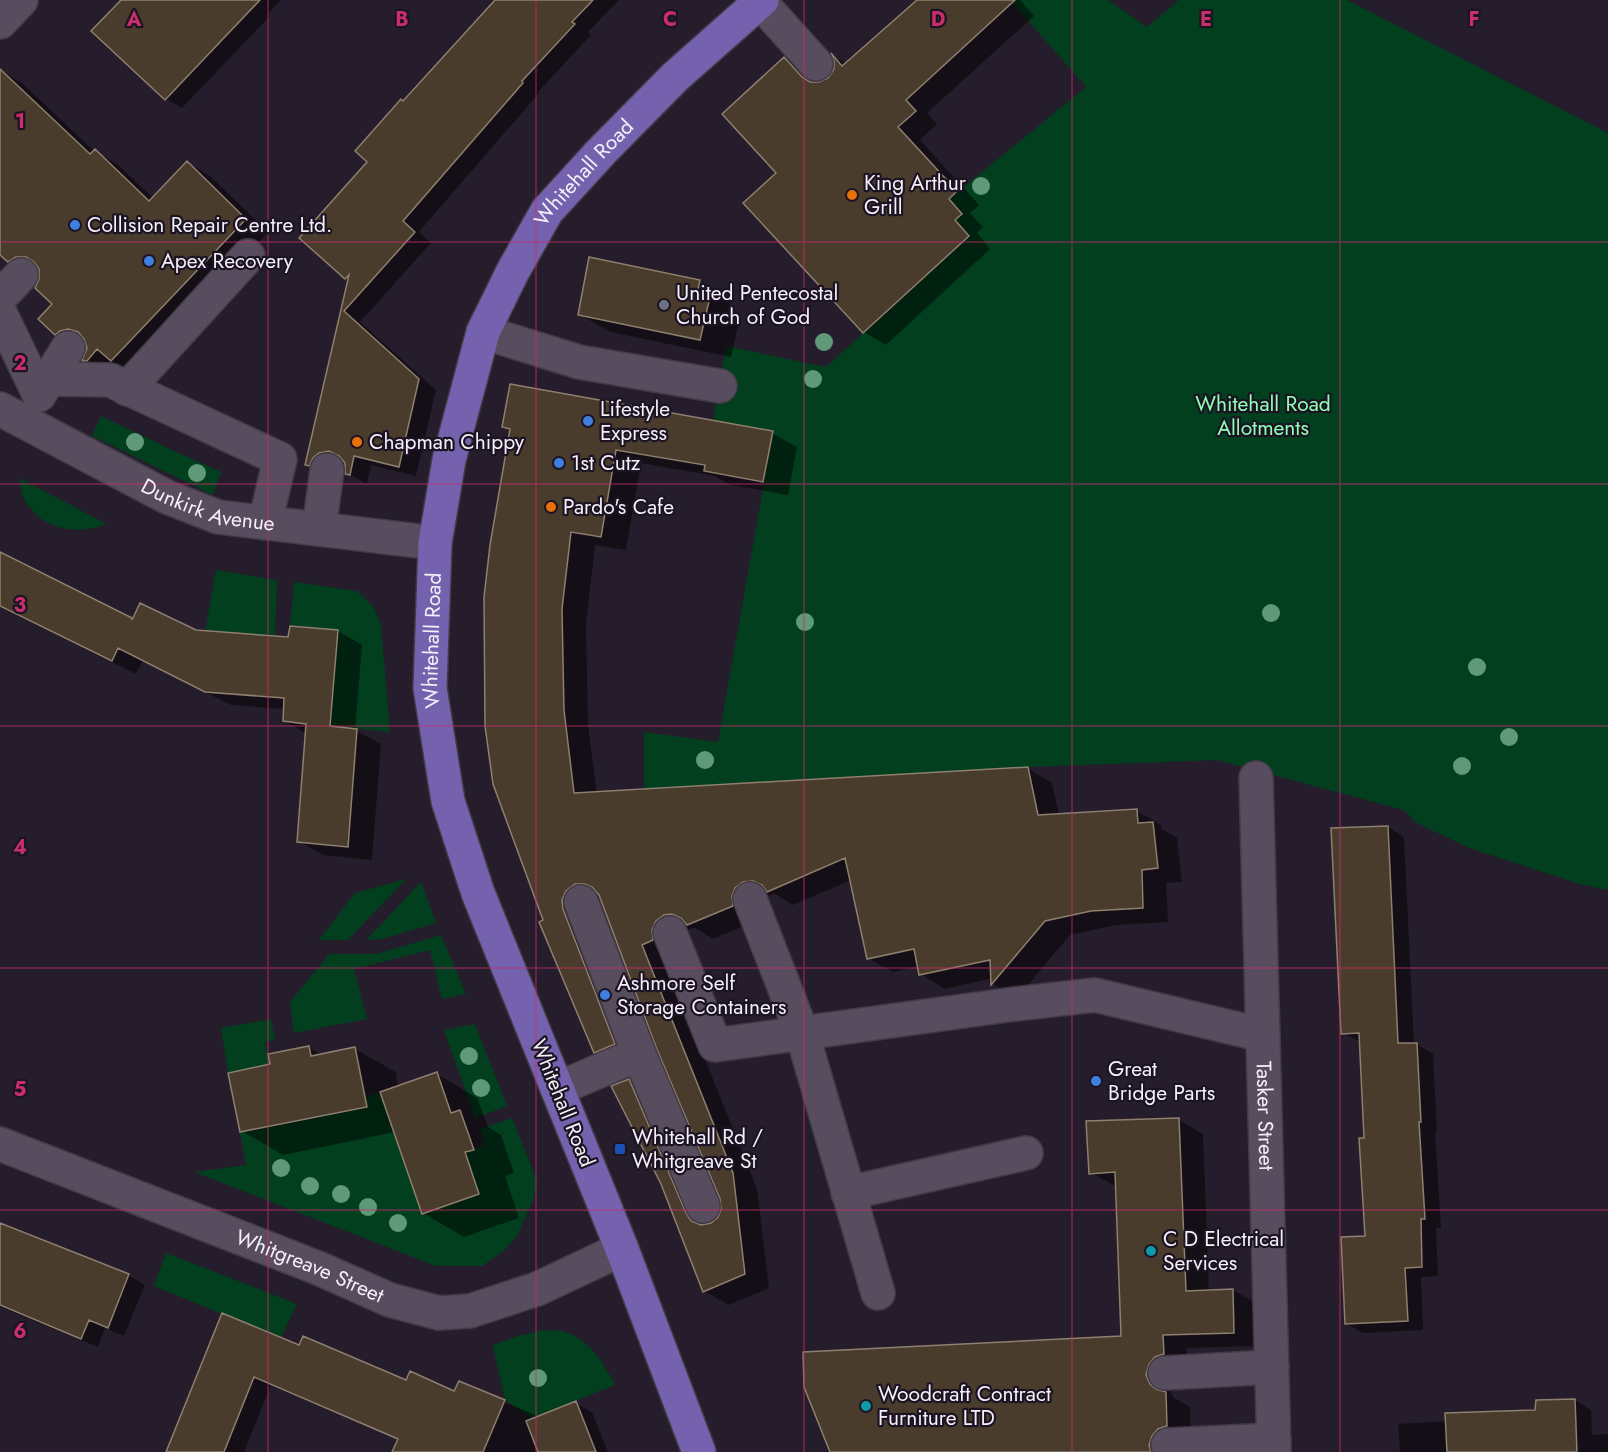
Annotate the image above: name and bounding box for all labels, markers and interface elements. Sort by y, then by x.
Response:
text: A [126,5,142,34]
text: B [395,5,409,34]
text: C [663,5,677,34]
text: D [931,5,945,34]
text: E [1200,5,1212,34]
text: F [1468,5,1480,34]
text: 1 [15,107,25,136]
street label: Whitehall Road [527,112,640,231]
place label: King Arthur Grill [864,168,967,222]
marker: King Arthur Grill [845,188,859,202]
place label: Collision Repair Centre Ltd. [87,210,332,240]
marker: Collision Repair Centre Ltd. [68,218,82,232]
place label: Apex Recovery [161,246,294,276]
marker: Apex Recovery [142,254,156,268]
place label: United Pentecostal Church of God [676,278,838,332]
marker: United Pentecostal Church of God [657,298,671,312]
text: 2 [13,349,27,378]
park label: Whitehall Road Allotments [1195,389,1331,443]
place label: Lifestyle Express [600,394,670,448]
marker: Lifestyle Express [581,414,595,428]
place label: Chapman Chippy [369,427,525,457]
marker: Chapman Chippy [350,435,364,449]
place label: 1st Cutz [571,448,641,478]
marker: 1st Cutz [552,456,566,470]
street label: Dunkirk Avenue [136,471,277,539]
place label: Pardo's Cafe [563,492,674,522]
marker: Pardo's Cafe [544,500,558,514]
street label: Whitehall Road [415,572,449,710]
text: 3 [14,591,26,620]
text: 4 [13,833,27,862]
place label: Ashmore Self Storage Containers [617,968,786,1022]
marker: Ashmore Self Storage Containers [598,988,612,1002]
street label: Whitehall Road [524,1035,602,1171]
place label: Great Bridge Parts [1108,1054,1215,1108]
street label: Tasker Street [1249,1061,1281,1171]
marker: Great Bridge Parts [1089,1074,1103,1088]
text: 5 [14,1075,27,1104]
place label: Whitehall Rd / Whitgreave St [632,1122,763,1176]
marker: Whitehall Rd / Whitgreave St [613,1142,627,1156]
street label: Whitgreave Street [231,1222,389,1310]
place label: C D Electrical Services [1163,1224,1284,1278]
marker: C D Electrical Services [1144,1244,1158,1258]
text: 6 [13,1317,27,1346]
place label: Woodcraft Contract Furniture LTD [878,1379,1051,1433]
marker: Woodcraft Contract Furniture LTD [859,1399,873,1413]

